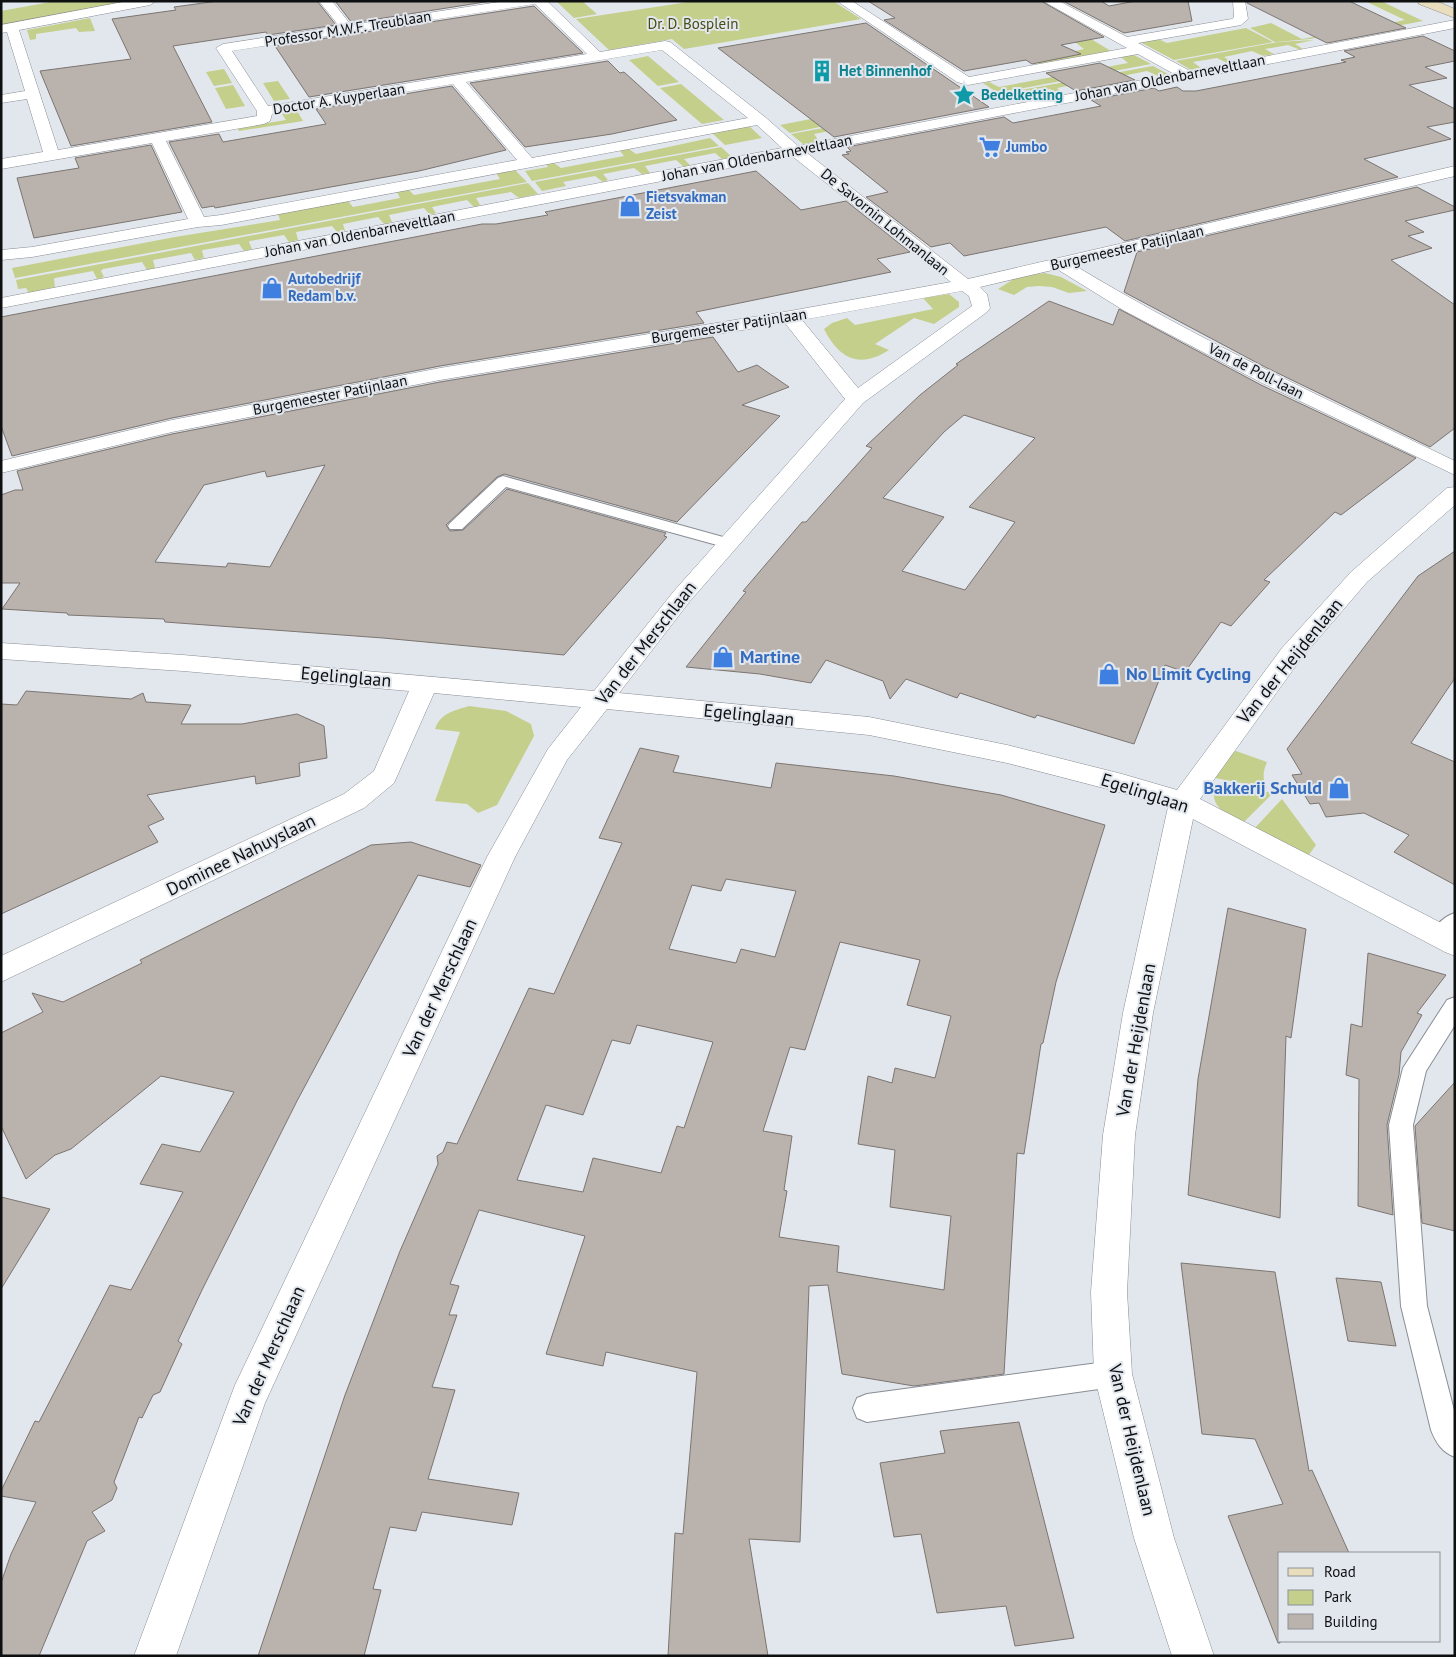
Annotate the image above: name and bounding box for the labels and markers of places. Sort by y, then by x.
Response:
building icon: Het Binnenhof [809,58,835,84]
place label: Het Binnenhof [839,61,933,80]
place icon: Bedelketting [951,82,977,108]
place label: Bedelketting [981,85,1063,104]
supermarket icon: Jumbo [977,134,1003,160]
place label: Jumbo [1005,137,1047,156]
place label: Fietsvakman Zeist [646,187,727,223]
shop icon: Fietsvakman Zeist [617,193,643,219]
place label: Autobedrijf Redam b.v. [288,269,361,305]
shop icon: Autobedrijf Redam b.v. [259,275,285,301]
shop icon: Martine [710,644,736,670]
place label: Martine [740,645,800,668]
shop icon: No Limit Cycling [1096,661,1122,687]
place label: No Limit Cycling [1126,662,1251,685]
shop icon: Bakkerij Schuld [1326,775,1352,801]
place label: Bakkerij Schuld [1203,776,1322,799]

